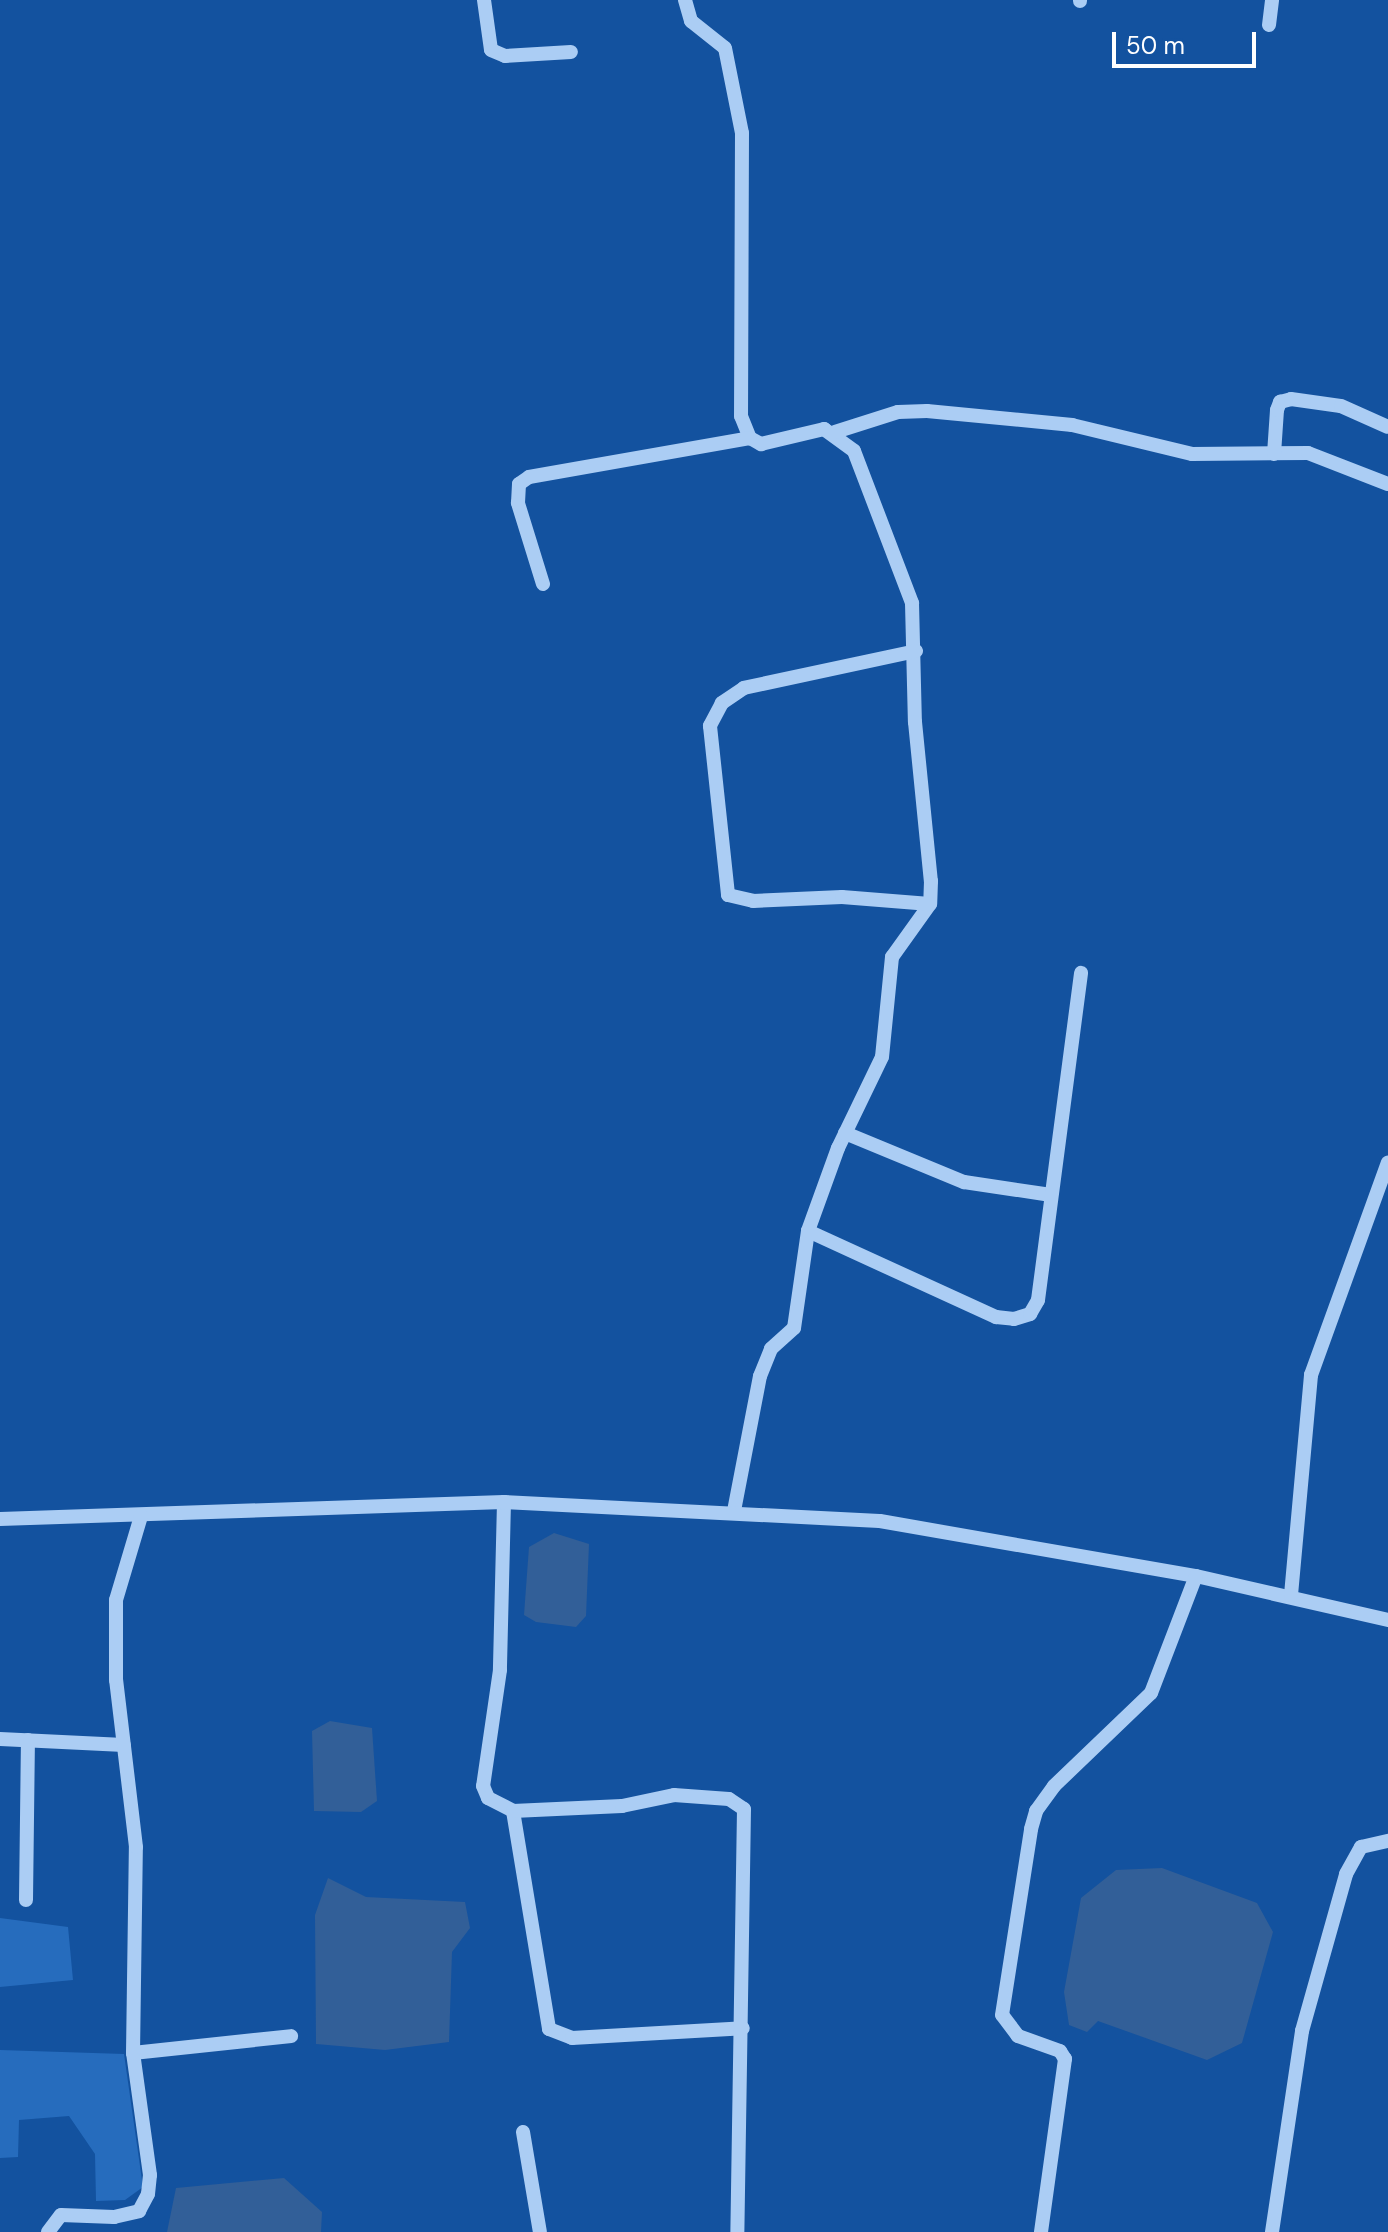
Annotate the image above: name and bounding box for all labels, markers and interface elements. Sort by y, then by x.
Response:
scale bar [1116,16,1260,66]
text: 50 m [1126,30,1185,61]

